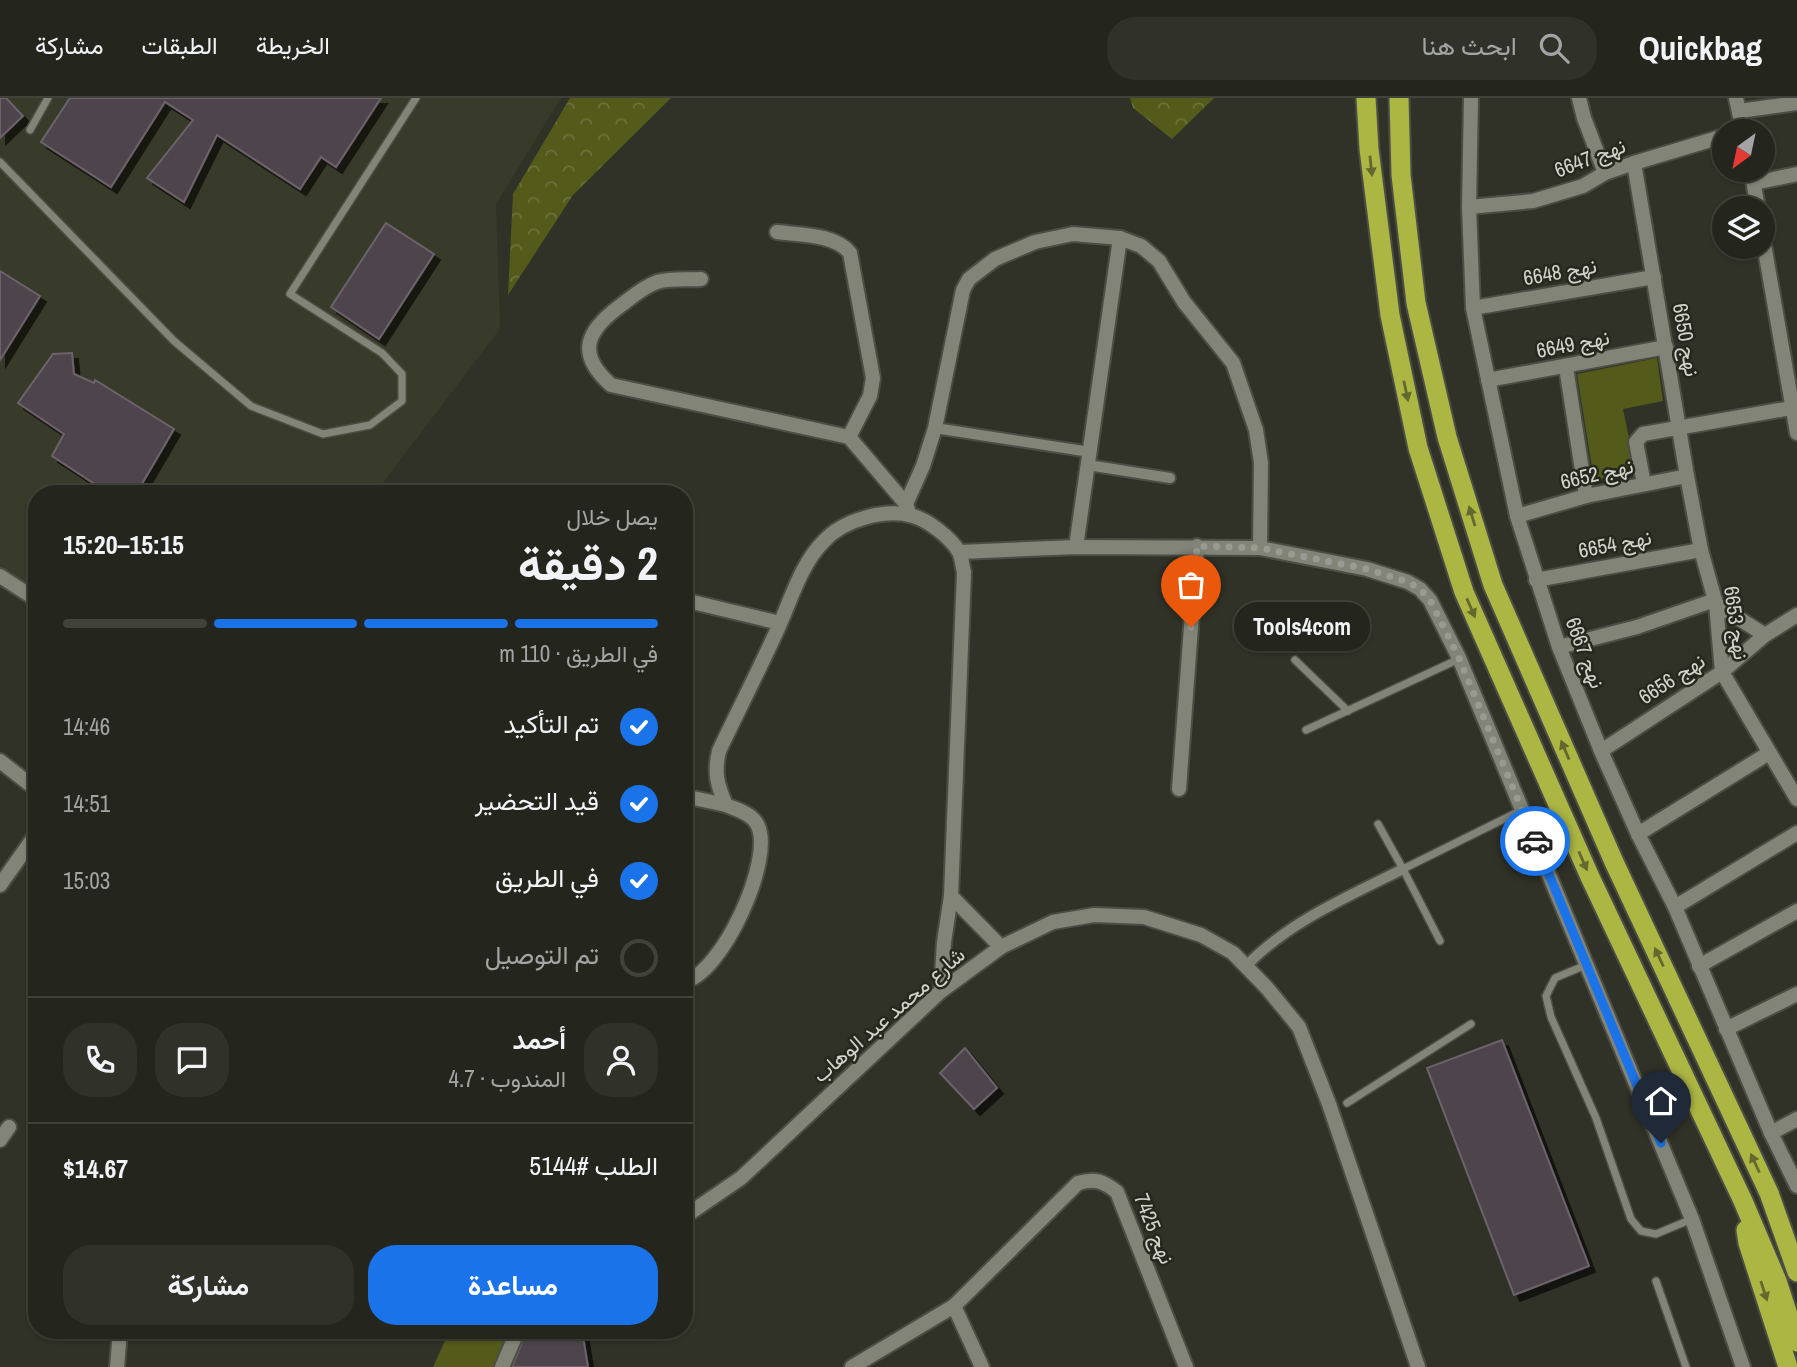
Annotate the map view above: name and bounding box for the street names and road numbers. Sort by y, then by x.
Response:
street label: نهج 6647 [1550,131,1630,184]
street label: نهج 6648 [1521,251,1599,292]
street label: نهج 6650 [1666,301,1707,379]
street label: نهج 6649 [1534,322,1612,365]
street label: نهج 6652 [1558,451,1636,496]
street label: نهج 6654 [1576,522,1654,565]
street label: نهج 6653 [1717,584,1756,662]
street label: نهج 6667 [1559,613,1612,693]
street label: نهج 6656 [1633,646,1711,711]
street label: شارع محمد عبد الوهاب [806,940,971,1089]
street label: نهج 7425 [1127,1189,1182,1269]

